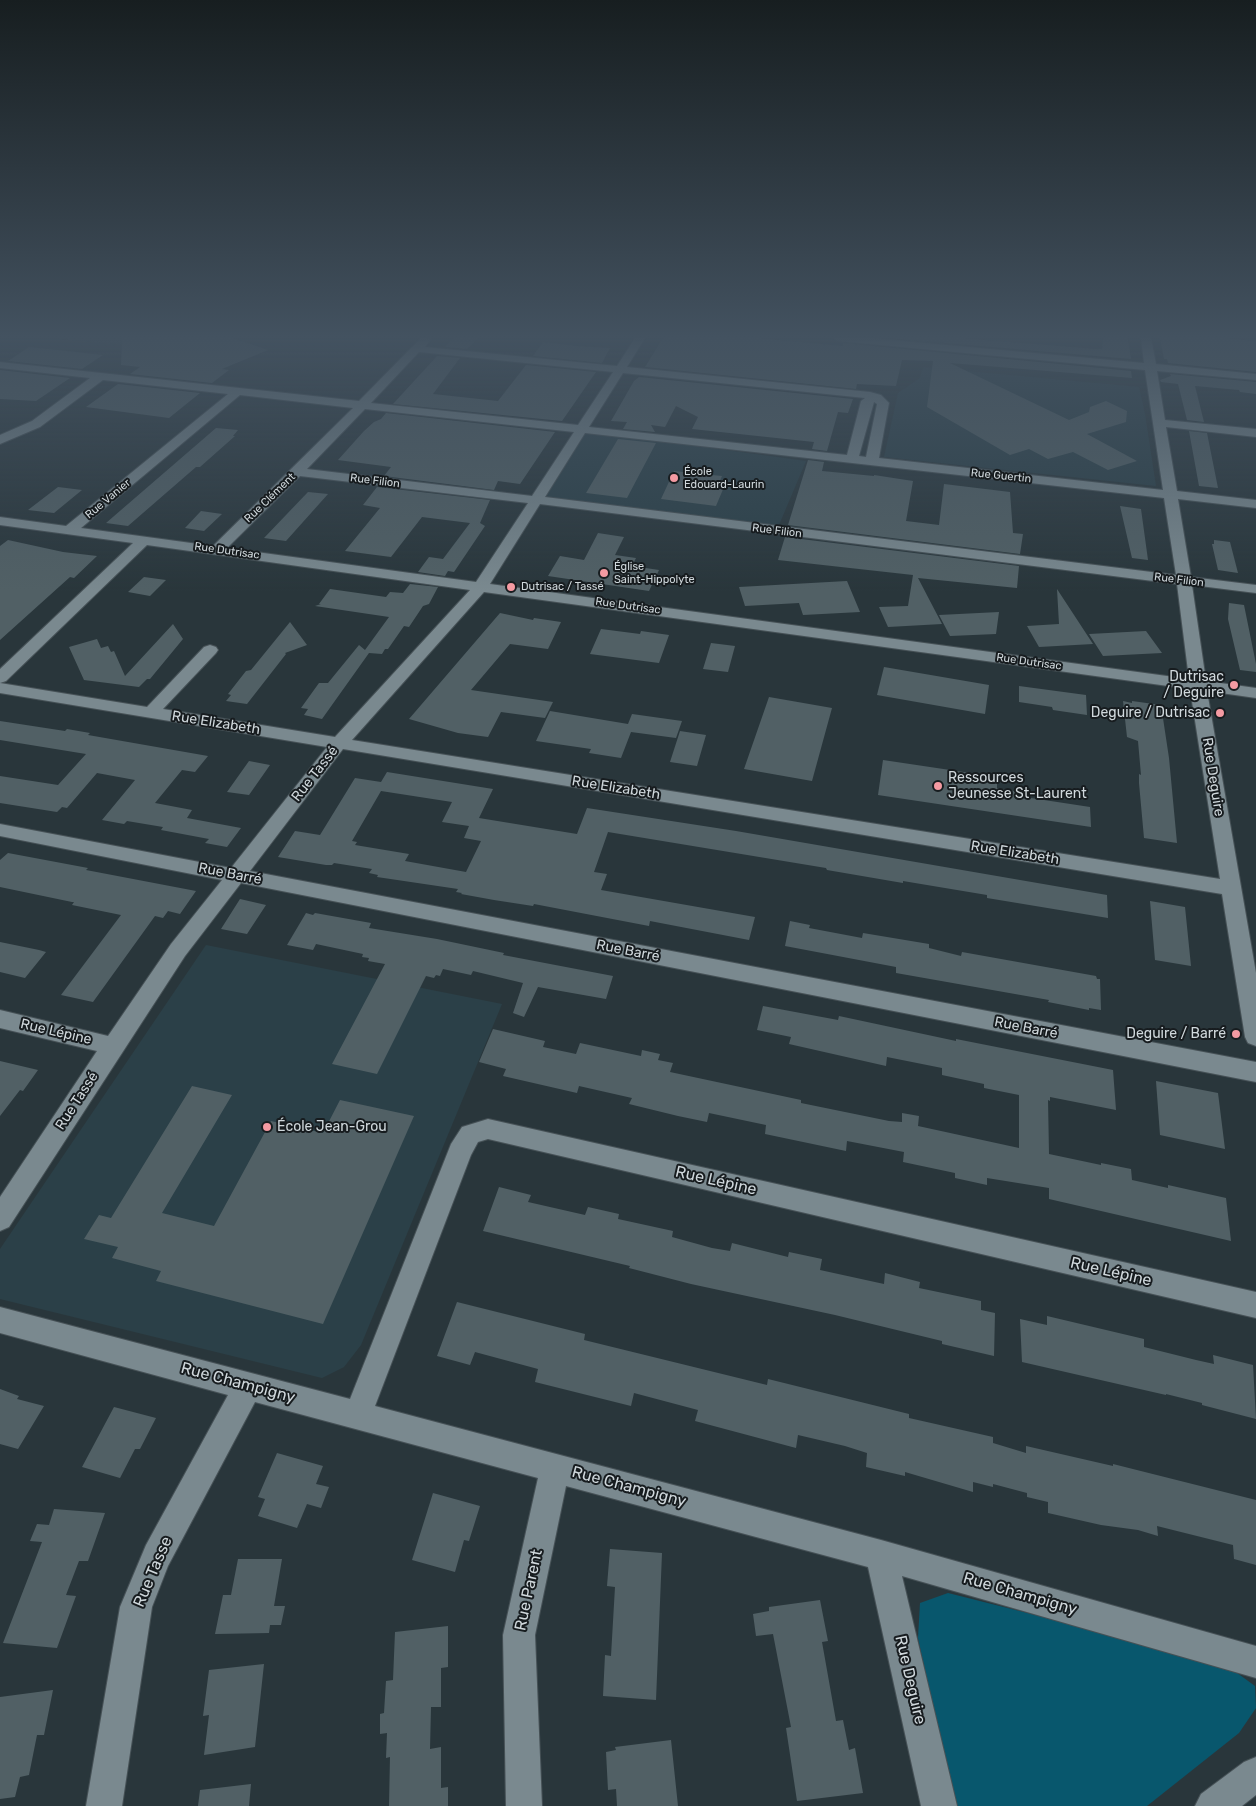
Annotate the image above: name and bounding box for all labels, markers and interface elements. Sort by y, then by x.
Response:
place label: École Edouard-Laurin [684,465,764,491]
street label: Rue Guertin [970,466,1032,486]
street label: Rue Clément [242,470,298,526]
street label: Rue Filion [349,471,401,491]
marker: École Edouard-Laurin [668,472,680,484]
street label: Rue Vanier [83,476,133,522]
street label: Rue Filion [751,521,803,541]
street label: Rue Dutrisac [194,540,260,562]
place label: Église Saint-Hippolyte [614,560,695,586]
marker: Église Saint-Hippolyte [598,567,610,579]
street label: Rue Filion [1153,570,1205,590]
place label: Dutrisac / Tassé [521,580,604,594]
marker: Dutrisac / Tassé [505,581,517,593]
street label: Rue Dutrisac [595,595,661,617]
street label: Rue Dutrisac [996,651,1062,673]
place label: Dutrisac / Deguire [1163,669,1224,702]
marker: Dutrisac / Deguire [1228,679,1240,691]
place label: Deguire / Dutrisac [1091,705,1210,721]
marker: Deguire / Dutrisac [1214,707,1226,719]
street label: Rue Elizabeth [171,708,261,738]
street label: Rue Deguire [1198,736,1228,818]
street label: Rue Tassé [288,743,342,805]
place label: Ressources Jeunesse St-Laurent [948,770,1087,802]
street label: Rue Elizabeth [571,773,661,803]
marker: Ressources Jeunesse St-Laurent [932,780,944,792]
street label: Rue Elizabeth [970,838,1060,868]
street label: Rue Barré [197,860,263,888]
street label: Rue Barré [595,937,661,965]
street label: Rue Barré [993,1014,1059,1042]
street label: Rue Lépine [19,1016,93,1048]
place label: Deguire / Barré [1126,1026,1226,1042]
marker: Deguire / Barré [1230,1028,1242,1040]
street label: Rue Tassé [52,1069,102,1133]
place label: École Jean-Grou [277,1119,387,1135]
marker: École Jean-Grou [261,1121,273,1133]
street label: Rue Lépine [673,1162,759,1200]
street label: Rue Lépine [1068,1253,1154,1291]
street label: Rue Champigny [179,1358,297,1408]
street label: Rue Champigny [570,1462,688,1512]
street label: Rue Tasse [130,1534,176,1610]
street label: Rue Parent [511,1548,547,1632]
street label: Rue Champigny [961,1569,1079,1619]
street label: Rue Deguire [890,1634,930,1726]

